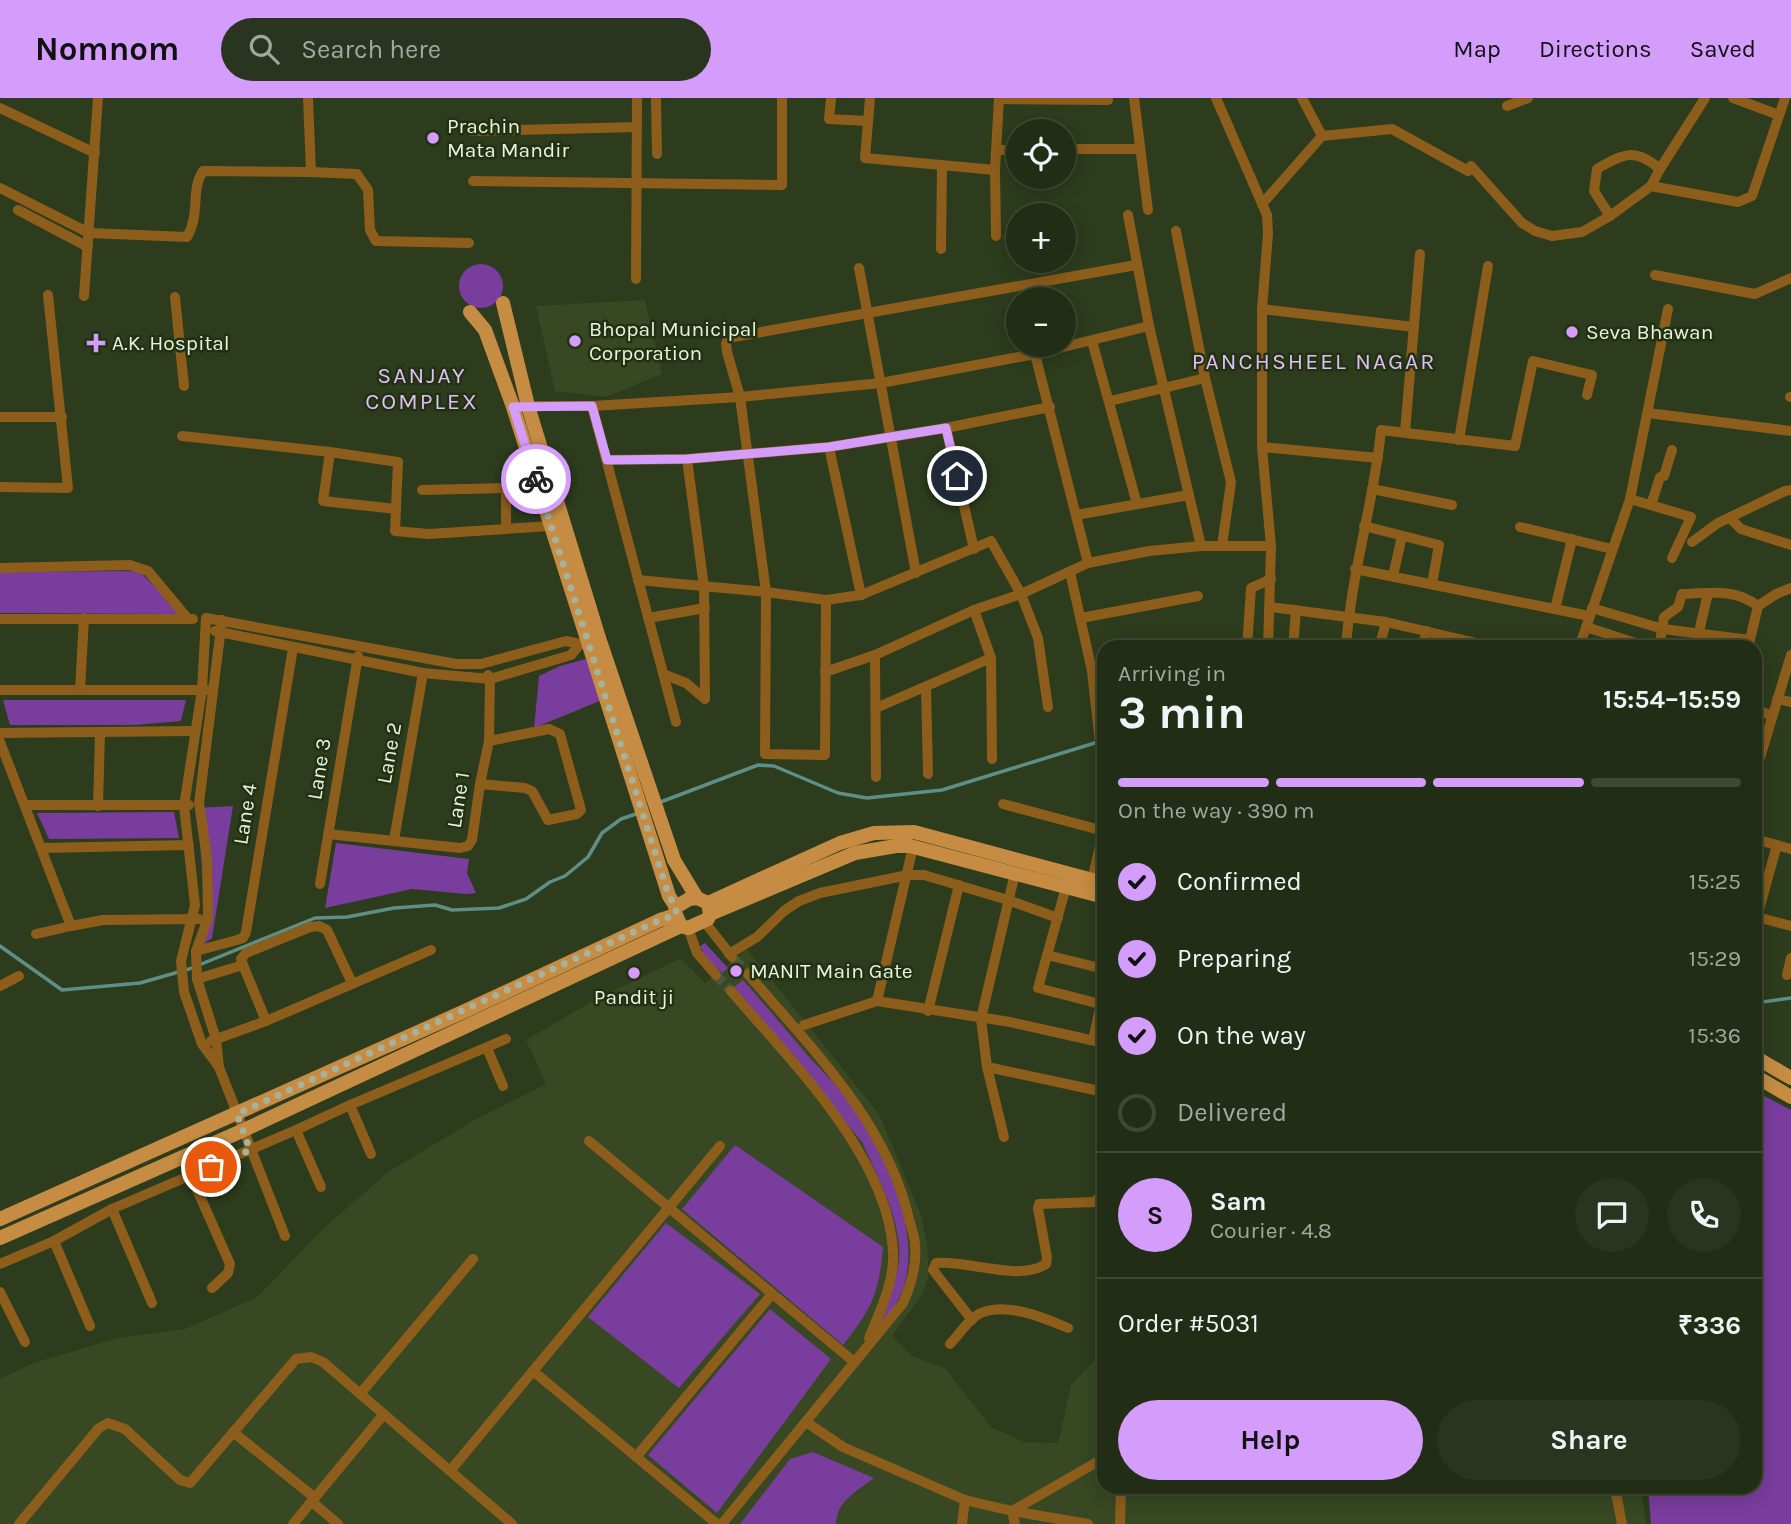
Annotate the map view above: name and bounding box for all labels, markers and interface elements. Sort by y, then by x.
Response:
search box [221,18,711,81]
text: Nomnom [35,30,179,68]
icon: search [245,30,283,68]
text: Search here [301,34,441,65]
text: Map [1453,35,1501,63]
text: Directions [1539,35,1652,63]
text: Saved [1690,35,1756,63]
place label: Prachin Mata Mandir [447,114,570,162]
map controls [1006,119,1076,357]
button: locate [1006,119,1076,189]
marker: Prachin Mata Mandir [425,130,441,146]
button: + [1006,203,1076,273]
button: − [1006,287,1076,357]
place label: Bhopal Municipal Corporation [589,317,757,365]
place label: Seva Bhawan [1586,320,1713,344]
marker: Seva Bhawan [1564,324,1580,340]
place label: A.K. Hospital [112,331,230,355]
marker: A.K. Hospital [86,333,106,353]
marker: Bhopal Municipal Corporation [567,333,583,349]
district label: PANCHSHEEL NAGAR [1192,348,1436,375]
district label: SANJAY COMPLEX [365,362,479,415]
courier [501,444,571,514]
pin [927,446,987,506]
icon: home [938,457,976,495]
icon: bike [517,460,555,498]
text: Arriving in [1118,660,1226,687]
text: 15:54–15:59 [1603,684,1741,715]
text: 3 min [1118,686,1246,740]
street label: Lane 2 [372,720,406,786]
street label: Lane 3 [302,736,336,802]
street label: Lane 1 [442,770,474,830]
street label: Lane 4 [228,781,262,846]
text: On the way · 390 m [1118,797,1315,824]
icon: check [1118,863,1156,901]
text: Confirmed [1177,866,1302,897]
text: 15:25 [1689,868,1741,895]
icon: check [1118,940,1156,978]
text: Preparing [1177,943,1291,974]
text: 15:29 [1688,945,1741,972]
place label: MANIT Main Gate [750,959,913,983]
marker: MANIT Main Gate [728,963,744,979]
marker: Pandit ji [626,965,642,981]
place label: Pandit ji [594,985,674,1009]
icon: check [1118,1017,1156,1055]
text: On the way [1177,1020,1306,1051]
text: 15:36 [1688,1022,1741,1049]
text: Delivered [1177,1097,1287,1128]
pin [181,1137,241,1197]
icon: bag [192,1148,230,1186]
button: chat [1575,1178,1649,1252]
button: phone [1667,1178,1741,1252]
text: Sam [1210,1186,1266,1217]
text: S [1147,1200,1163,1231]
text: Courier · 4.8 [1210,1217,1332,1244]
text: Order #5031 [1118,1308,1259,1339]
text: ₹336 [1678,1310,1741,1341]
button: Help [1118,1400,1423,1480]
button: Share [1437,1400,1741,1480]

